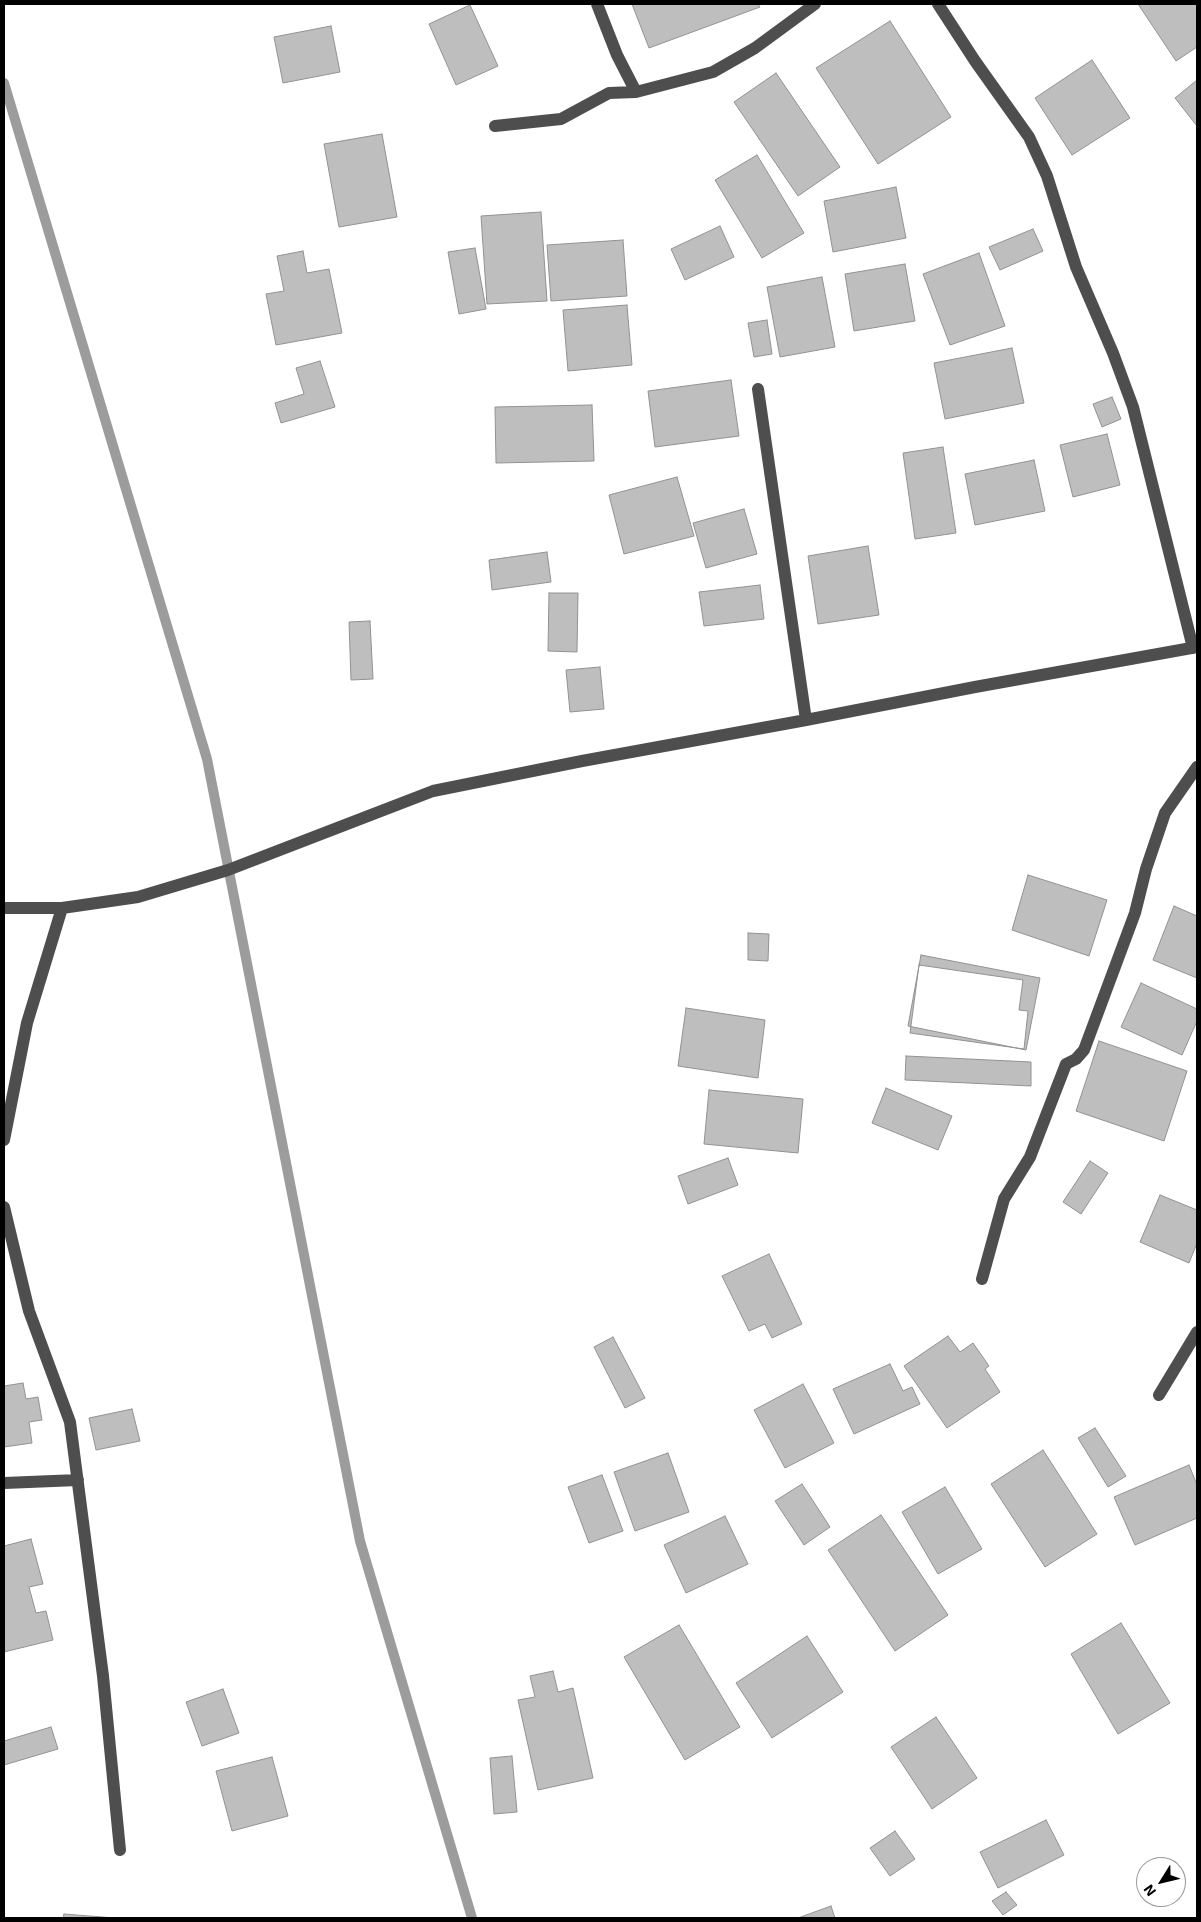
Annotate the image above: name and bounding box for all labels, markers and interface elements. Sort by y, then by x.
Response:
north arrow [1136,1857,1186,1907]
text: N [1139,1881,1159,1900]

